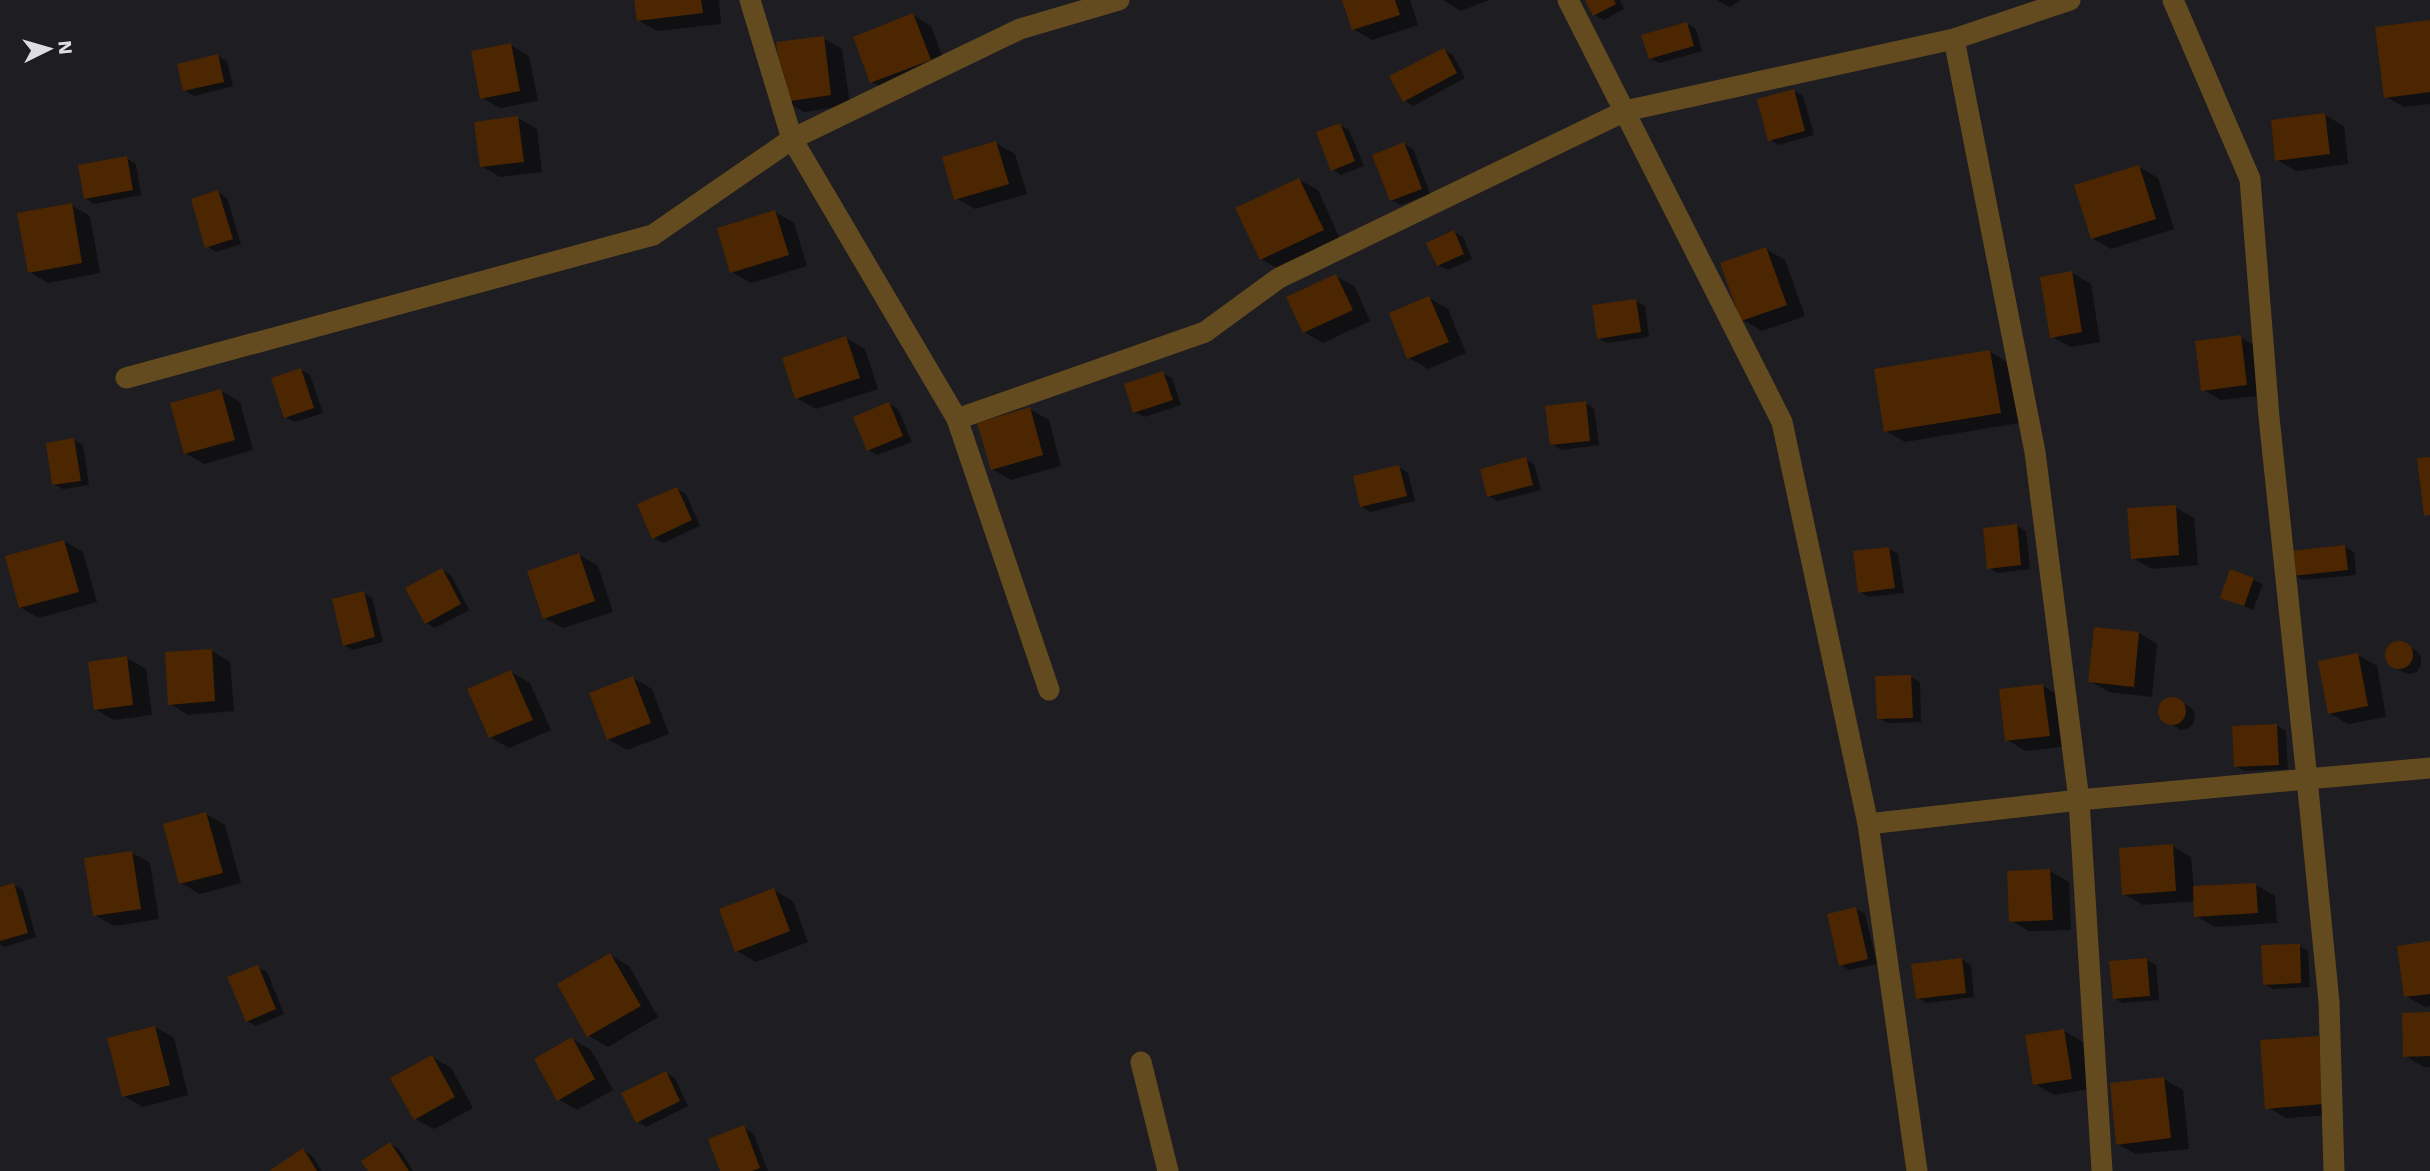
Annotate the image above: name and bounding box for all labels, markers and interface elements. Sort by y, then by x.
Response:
north arrow [14,14,84,84]
text: N [53,40,78,56]

